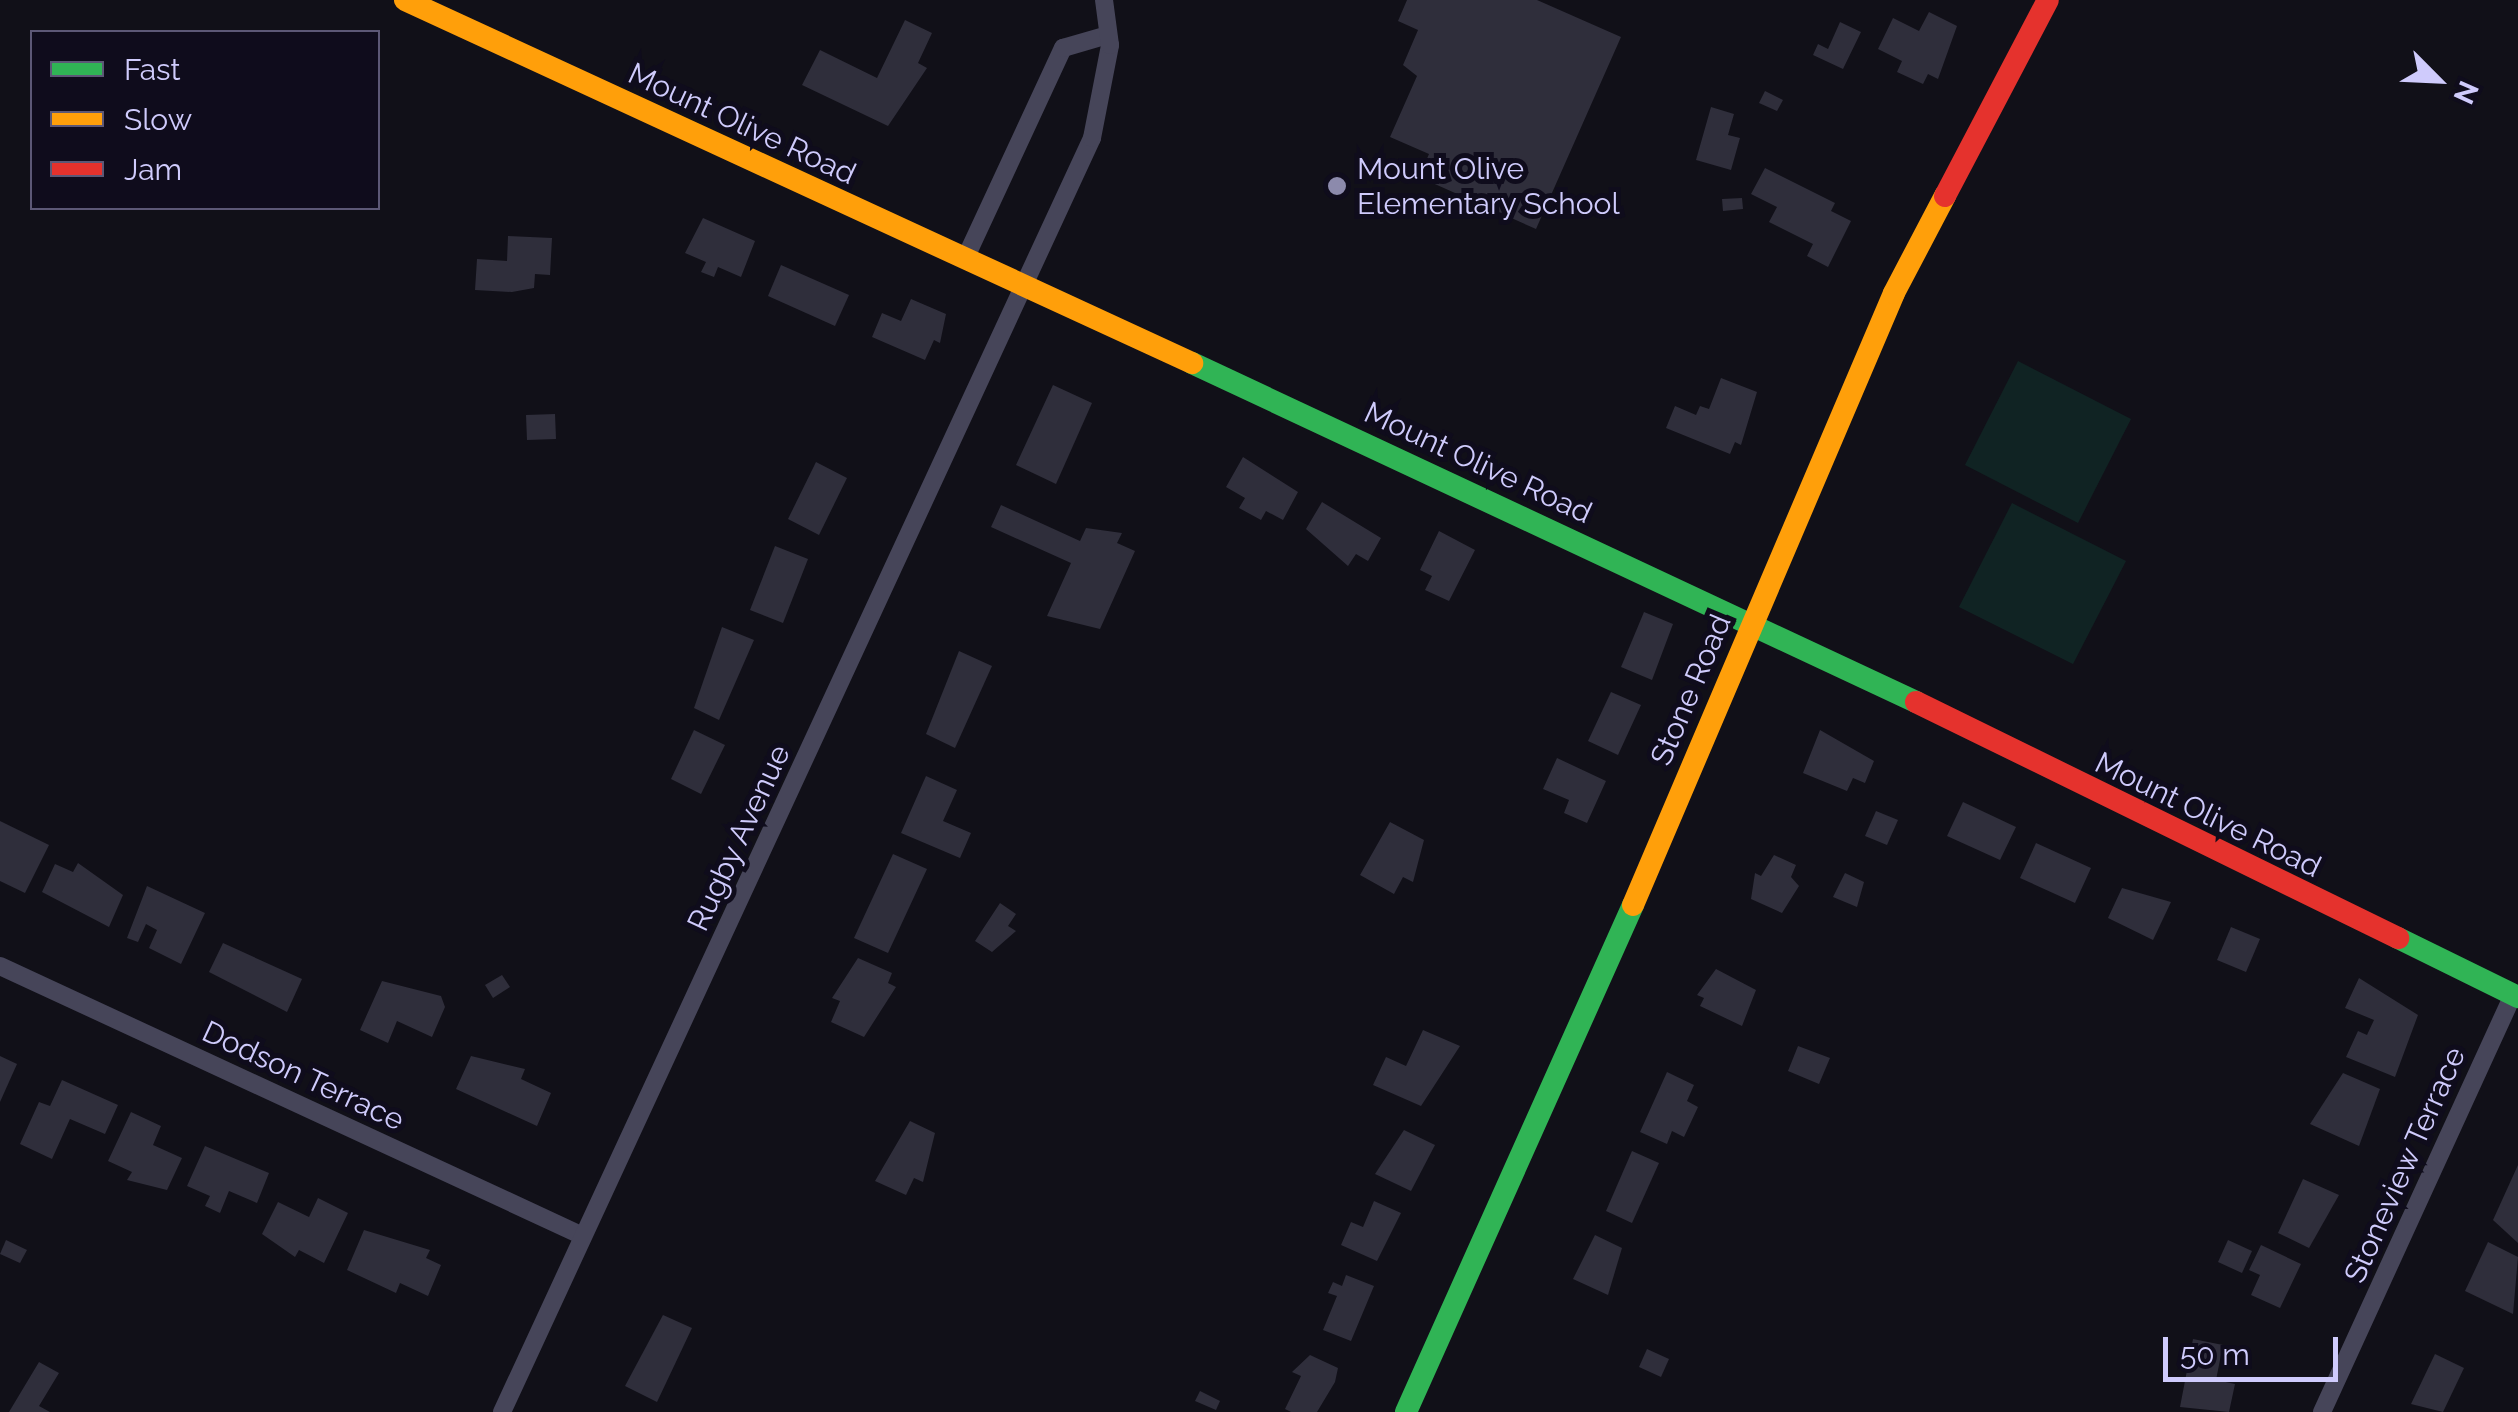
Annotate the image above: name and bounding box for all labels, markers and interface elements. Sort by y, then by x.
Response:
legend [30,30,380,210]
north arrow [2388,30,2488,130]
text: Fast [124,52,181,87]
street label: Mount Olive Road [623,56,861,192]
text: N [2446,76,2485,109]
text: Slow [124,102,192,137]
place label: Mount Olive Elementary School [1357,151,1620,222]
text: Jam [124,152,182,187]
marker: Mount Olive Elementary School [1326,175,1348,197]
street label: Mount Olive Road [1359,395,1597,531]
street label: Stone Road [1643,609,1739,771]
street label: Rugby Avenue [680,738,798,938]
street label: Mount Olive Road [2089,745,2327,885]
street label: Dodson Terrace [196,1013,410,1139]
street label: Stoneview Terrace [2337,1041,2473,1289]
scale bar [2168,1317,2343,1379]
text: 50 m [2180,1337,2250,1372]

